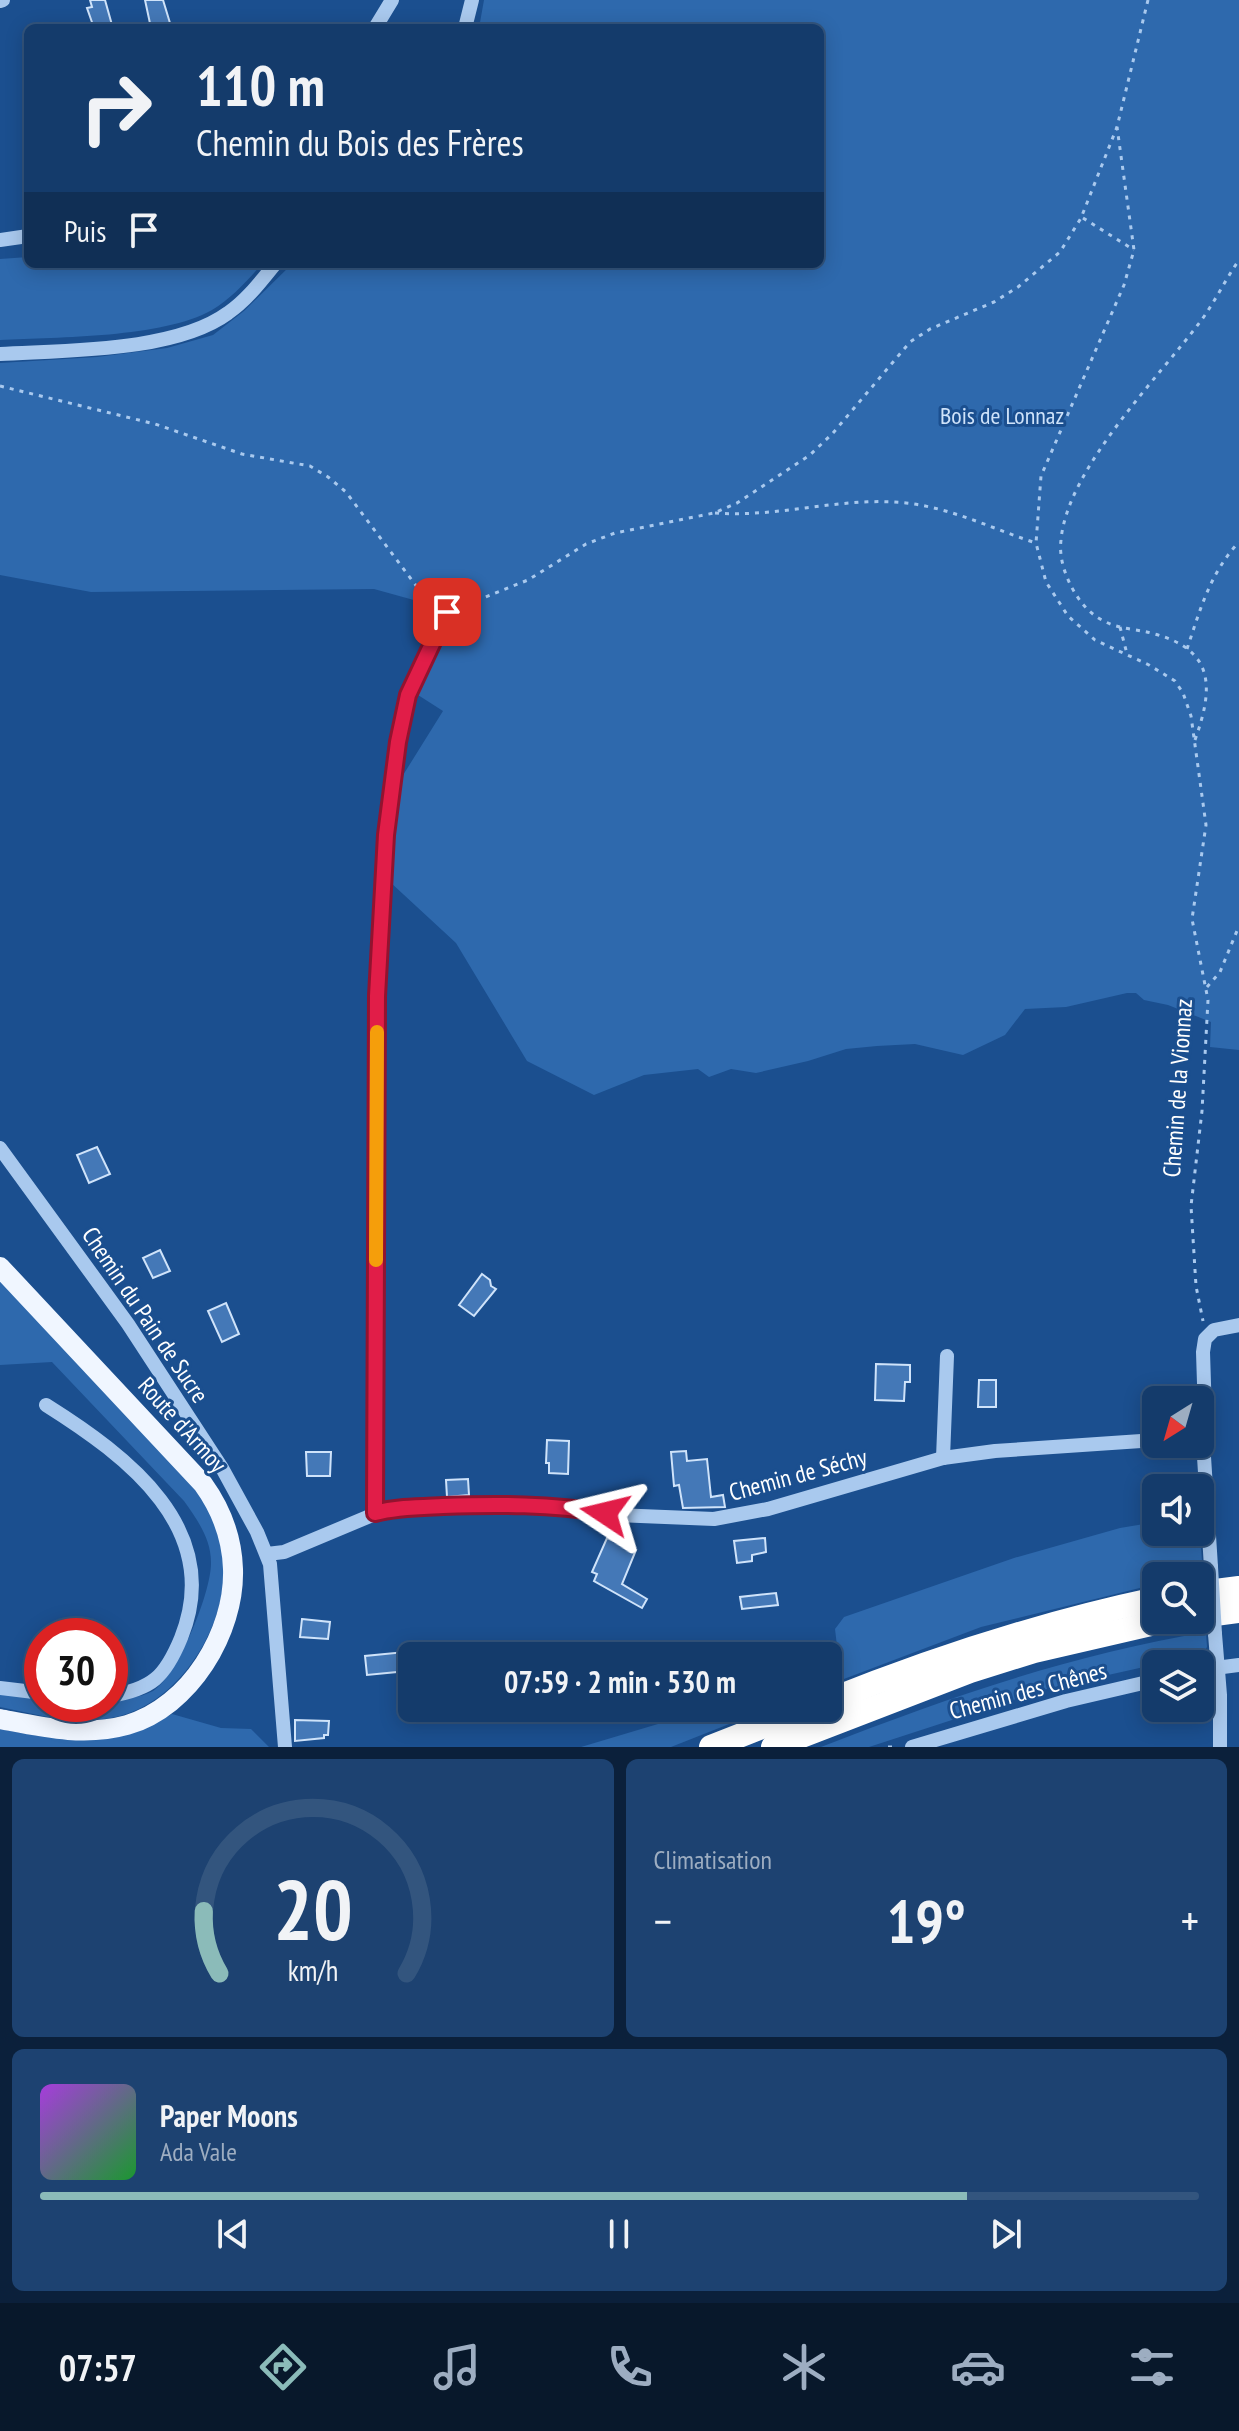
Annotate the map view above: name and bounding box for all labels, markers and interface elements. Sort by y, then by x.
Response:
text: 110 m [196,49,325,121]
icon: right [64,56,168,160]
text: Chemin du Bois des Frères [196,119,524,166]
icon: arrive [122,208,166,252]
text: Puis [64,211,106,250]
park label: Bois de Lonnaz [940,400,1064,431]
pin [413,578,481,646]
icon: arrive [425,590,469,634]
street label: Chemin de la Vionnaz [1156,998,1199,1178]
street label: Chemin du Pain de Sucre [75,1221,216,1409]
street label: Route d'Armoy [131,1371,233,1479]
north arrow [1142,1386,1214,1458]
map controls [1142,1386,1214,1722]
street label: Chemin de Séchy [726,1441,870,1508]
position arrow [563,1471,647,1555]
button: sound [1142,1474,1214,1546]
button: search [1142,1562,1214,1634]
speed limit sign: 30 [24,1618,128,1722]
button: layers [1142,1650,1214,1722]
street label: Chemin des Chênes [946,1655,1110,1726]
text: 07:59 · 2 min · 530 m [504,1662,736,1701]
text: Climatisation [654,1843,772,1876]
text: 20 [273,1855,353,1963]
text: 19° [887,1882,966,1960]
text: − [654,1892,672,1949]
text: + [1181,1892,1199,1949]
text: km/h [287,1952,338,1989]
text: Paper Moons [160,2096,298,2135]
text: Ada Vale [160,2135,237,2168]
icon: previous [211,2212,255,2256]
icon: pause [597,2212,641,2256]
icon: next [984,2212,1028,2256]
icon: directions [255,2339,311,2395]
icon: music [429,2339,485,2395]
icon: phone [602,2339,658,2395]
icon: climate [776,2339,832,2395]
icon: car [950,2339,1006,2395]
icon: filters [1124,2339,1180,2395]
text: 07:57 [59,2344,137,2391]

